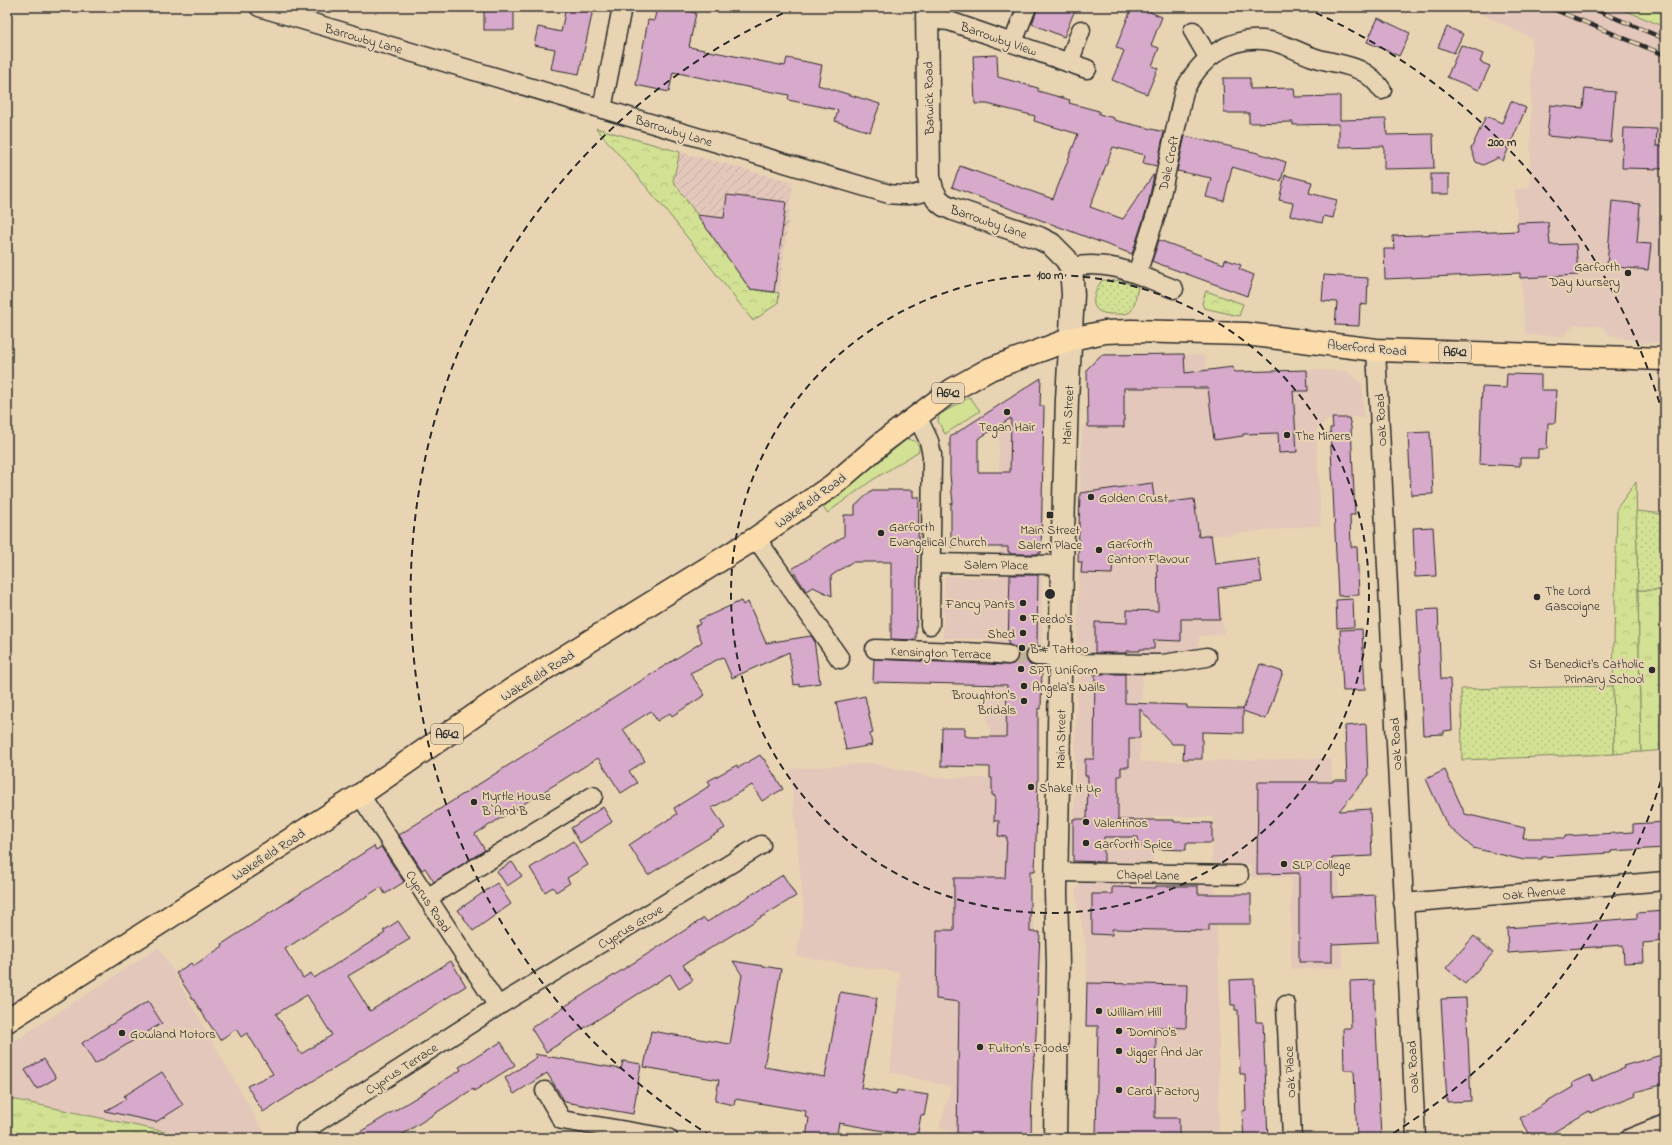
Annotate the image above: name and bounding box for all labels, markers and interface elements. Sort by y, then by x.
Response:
street label: Barrowby View [956,17,1040,62]
street label: Barrowby Lane [321,19,405,61]
street label: Barwick Road [919,60,940,136]
street label: Barrowby Lane [631,110,715,153]
street label: Dale Croft [1154,134,1185,193]
text: 200 m [1487,134,1517,152]
street label: Barrowby Lane [946,200,1030,245]
place label: Garforth Day Nursery [1548,258,1620,293]
text: 100 m [1037,267,1064,285]
marker: Garforth Day Nursery [1623,268,1633,278]
street label: Aberford Road [1326,336,1408,361]
road number: A642 [1439,342,1471,362]
road number: A642 [932,383,964,403]
street label: Main Street [1057,384,1080,445]
street label: Oak Road [1371,392,1392,447]
marker: Tegan Hair [1002,407,1012,417]
place label: Tegan Hair [979,418,1036,438]
place label: The Miners [1295,427,1351,446]
marker: The Miners [1282,430,1292,440]
street label: Wakefield Road [771,468,851,534]
place label: Golden Crust [1099,489,1169,508]
marker: Golden Crust [1086,492,1096,502]
marker: Main Street Salem Place [1045,510,1055,520]
place label: Garforth Evangelical Church [889,518,986,553]
place label: Main Street Salem Place [1018,521,1082,555]
marker: Garforth Evangelical Church [876,528,886,538]
place label: Garforth Canton Flavour [1107,535,1190,569]
marker: Garforth Canton Flavour [1094,545,1104,555]
street label: Salem Place [964,555,1028,576]
place label: The Lord Gascoigne [1545,582,1600,617]
centre of rings [1043,587,1057,601]
marker: The Lord Gascoigne [1532,592,1542,602]
place label: Fancy Pants [945,595,1015,615]
marker: Fancy Pants [1018,598,1028,608]
place label: Feedo's [1030,610,1073,629]
marker: Feedo's [1018,613,1028,623]
place label: Shed [987,625,1016,644]
marker: Shed [1018,628,1028,638]
place label: B# Tattoo [1029,640,1089,659]
street label: Kensington Terrace [890,642,992,666]
marker: B# Tattoo [1017,643,1027,653]
street label: Wakefield Road [497,646,579,707]
place label: St Benedict's Catholic Primary School [1529,655,1644,690]
place label: SPT Uniform [1029,661,1098,680]
marker: SPT Uniform [1016,664,1026,674]
marker: St Benedict's Catholic Primary School [1647,665,1657,675]
place label: Angela's Nails [1032,678,1106,698]
marker: Angela's Nails [1019,681,1029,691]
place label: Broughton's Bridals [951,686,1016,720]
marker: Broughton's Bridals [1019,696,1029,706]
street label: Main Street [1051,708,1072,769]
street label: Oak Road [1386,716,1407,771]
road number: A642 [431,724,463,744]
place label: Shake It Up [1039,779,1101,798]
marker: Shake It Up [1026,782,1036,792]
place label: Myrtle House B And B [481,787,551,821]
marker: Myrtle House B And B [469,797,479,807]
place label: Valentinos [1093,814,1148,833]
marker: Valentinos [1081,817,1091,827]
street label: Wakefield Road [228,824,310,886]
place label: Garforth Spice [1094,835,1173,854]
marker: Garforth Spice [1081,838,1091,848]
place label: SLP College [1292,856,1351,876]
marker: SLP College [1279,859,1289,869]
street label: Chapel Lane [1116,865,1180,886]
street label: Cyprus Road [400,867,455,938]
street label: Oak Avenue [1502,881,1567,906]
street label: Cyprus Grove [595,900,668,955]
place label: William Hill [1107,1003,1161,1022]
marker: William Hill [1094,1006,1104,1016]
place label: Domino's [1126,1023,1177,1042]
place label: Gowland Motors [130,1025,216,1044]
marker: Domino's [1114,1026,1124,1036]
marker: Gowland Motors [117,1028,127,1038]
street label: Cyprus Terrace [362,1039,442,1101]
place label: Fulton's Foods [987,1039,1069,1058]
street label: Oak Road [1403,1039,1424,1094]
marker: Fulton's Foods [975,1042,985,1052]
place label: Jigger And Jar [1127,1043,1204,1063]
street label: Oak Place [1280,1045,1301,1098]
marker: Jigger And Jar [1114,1046,1124,1056]
place label: Card Factory [1127,1082,1199,1102]
marker: Card Factory [1114,1085,1124,1095]

